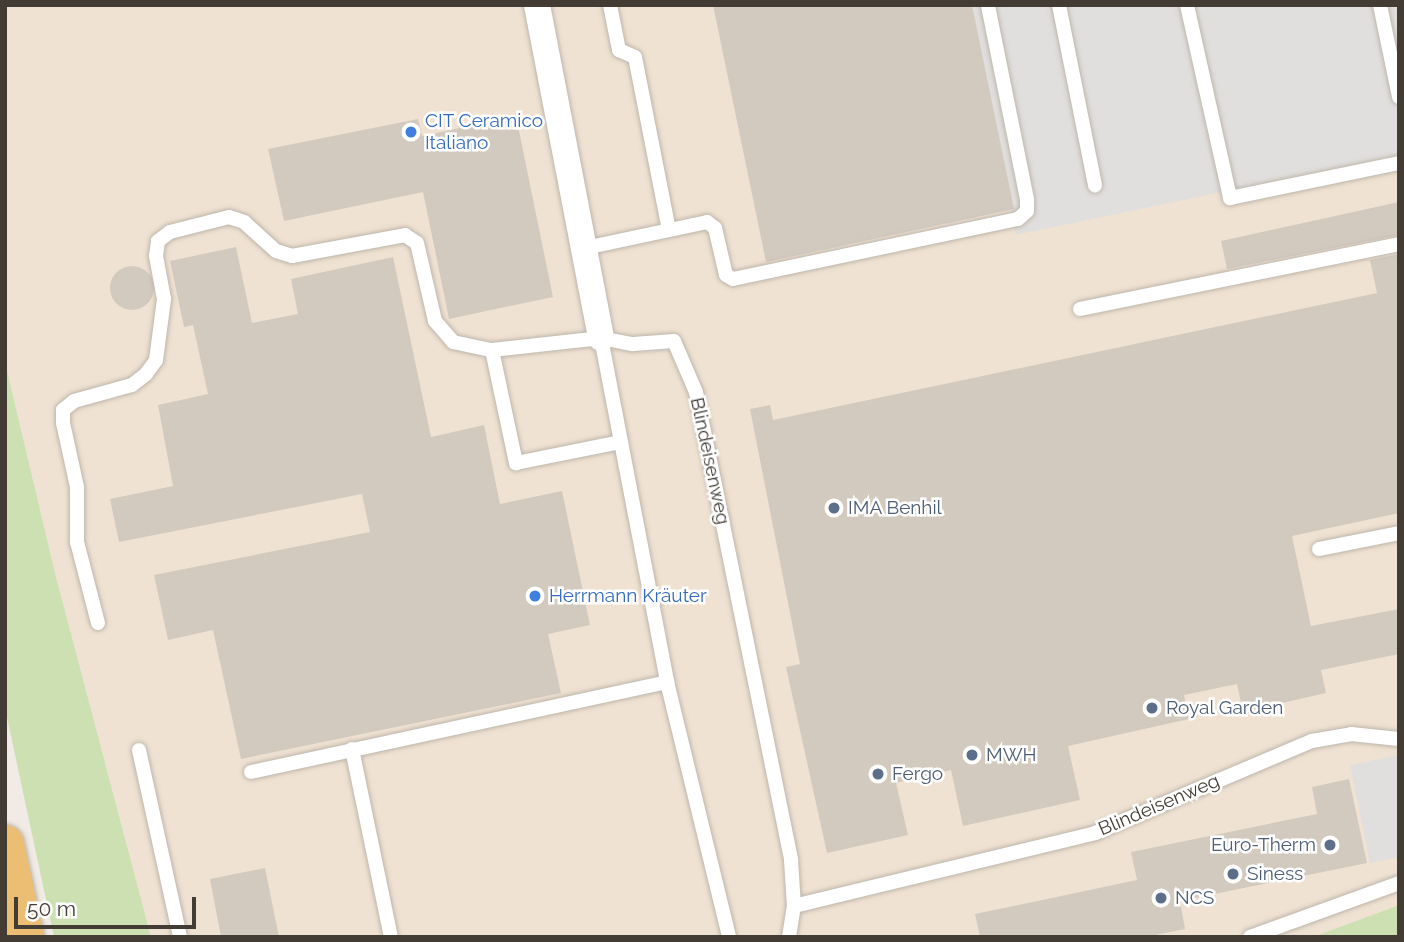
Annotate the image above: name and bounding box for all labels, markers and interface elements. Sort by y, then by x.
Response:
place label: CIT Ceramico Italiano [425,110,544,154]
marker: CIT Ceramico Italiano [403,124,419,140]
street label: Blindeisenweg [685,395,735,527]
place label: IMA Benhil [848,497,942,519]
marker: IMA Benhil [826,500,842,516]
place label: Herrmann Kräuter [549,585,707,607]
marker: Herrmann Kräuter [527,588,543,604]
place label: Royal Garden [1166,697,1284,719]
marker: Royal Garden [1144,700,1160,716]
place label: MWH [986,744,1037,766]
marker: MWH [964,747,980,763]
place label: Fergo [892,763,943,785]
marker: Fergo [870,766,886,782]
street label: Blindeisenweg [1095,769,1223,841]
place label: Euro-Therm [1211,834,1316,856]
marker: Euro-Therm [1322,837,1338,853]
place label: Siness [1247,863,1303,885]
marker: Siness [1225,866,1241,882]
scale bar [18,883,200,927]
place label: NCS [1175,887,1214,909]
marker: NCS [1153,890,1169,906]
text: 50 m [27,896,76,921]

